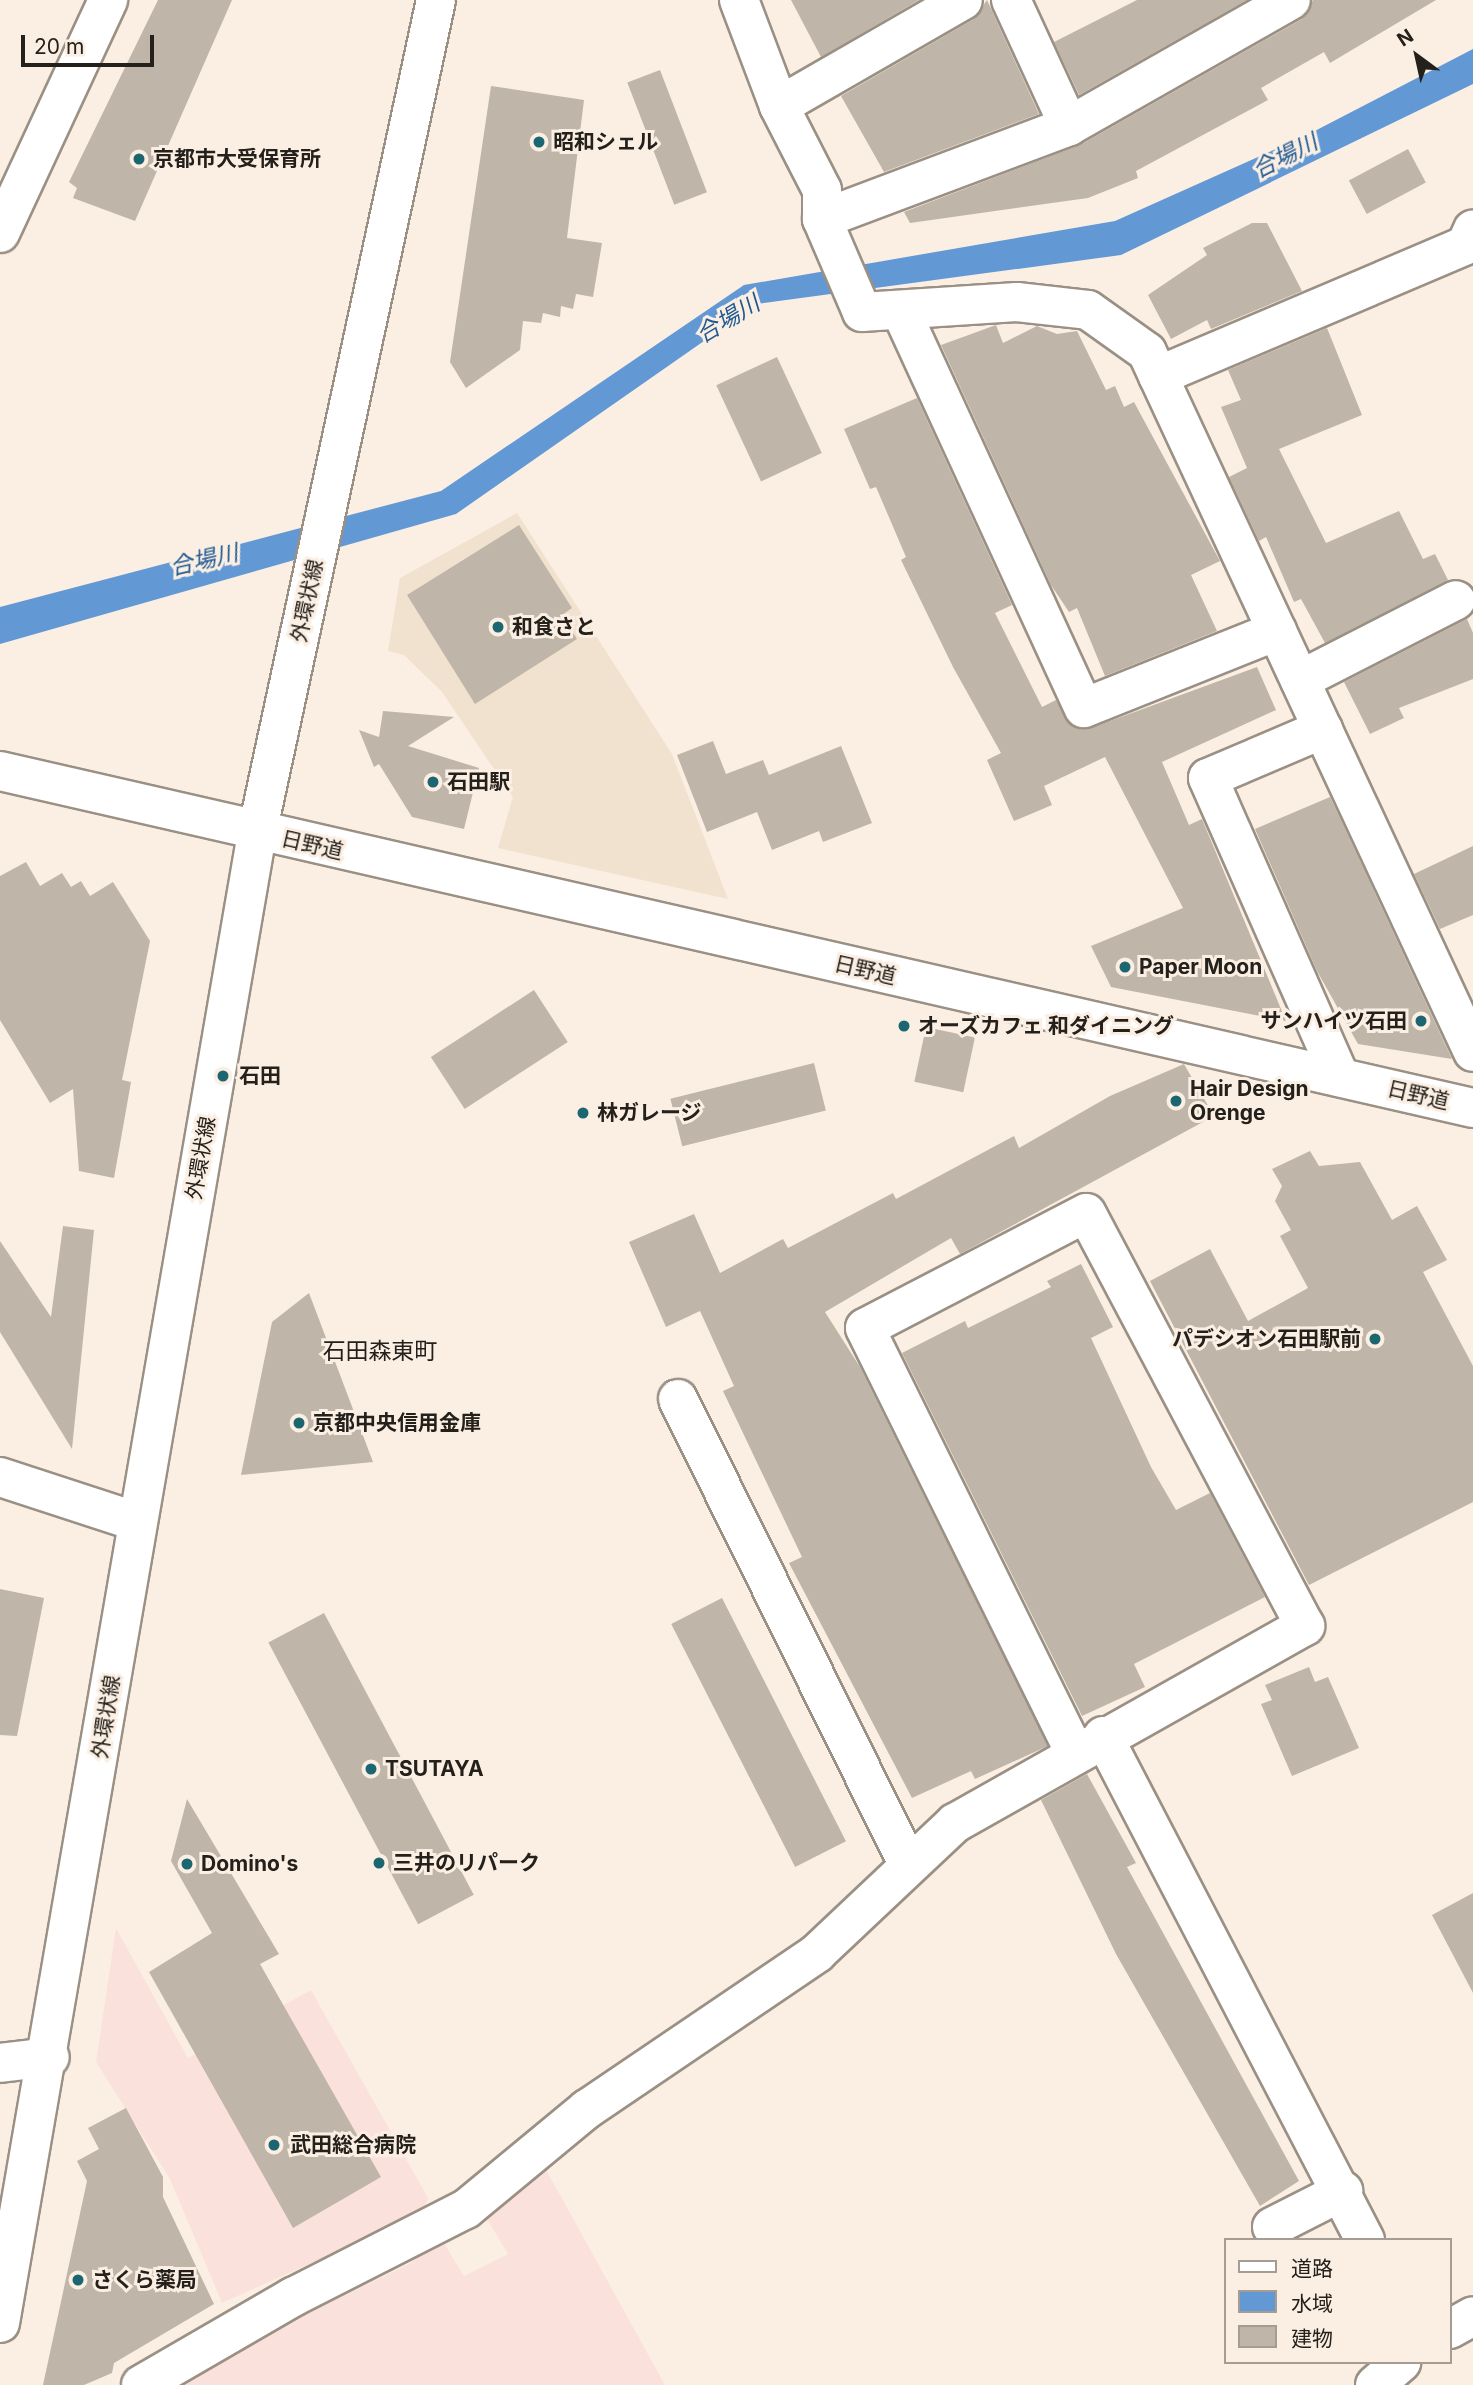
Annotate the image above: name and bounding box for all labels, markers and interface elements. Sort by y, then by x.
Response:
scale bar [24,21,158,65]
north arrow [1382,21,1452,91]
text: N [1393,24,1418,52]
text: 20 m [34,34,84,59]
water label: 合場川 [1248,128,1322,184]
place label: 昭和シェル [553,129,658,155]
marker: 昭和シェル [531,134,547,150]
place label: 京都市大受保育所 [153,146,321,172]
marker: 京都市大受保育所 [131,151,147,167]
water label: 合場川 [691,289,765,349]
water label: 合場川 [167,539,241,581]
street label: 外環状線 [286,557,328,645]
place label: 和食さと [512,614,596,640]
marker: 和食さと [490,619,506,635]
place label: 石田駅 [447,769,510,795]
marker: 石田駅 [425,774,441,790]
street label: 日野道 [278,826,346,864]
street label: 日野道 [831,951,899,989]
place label: Paper Moon [1139,954,1262,980]
marker: Paper Moon [1117,959,1133,975]
place label: サンハイツ石田 [1260,1008,1407,1034]
place label: オーズカフェ 和ダイニング [918,1013,1175,1039]
marker: サンハイツ石田 [1413,1013,1429,1029]
marker: オーズカフェ 和ダイニング [896,1018,912,1034]
place label: 石田 [239,1063,281,1089]
marker: 石田 [213,1066,233,1086]
place label: Hair Design Orenge [1190,1076,1309,1126]
street label: 日野道 [1384,1076,1452,1114]
marker: Hair Design Orenge [1168,1093,1184,1109]
place label: 林ガレージ [597,1100,702,1126]
marker: 林ガレージ [575,1105,591,1121]
street label: 外環状線 [181,1114,221,1202]
place label: パデシオン石田駅前 [1172,1326,1361,1352]
marker: パデシオン石田駅前 [1367,1331,1383,1347]
district label: 石田森東町 [323,1337,437,1365]
place label: 京都中央信用金庫 [313,1410,481,1436]
marker: 京都中央信用金庫 [291,1415,307,1431]
street label: 外環状線 [87,1674,125,1760]
place label: TSUTAYA [385,1756,484,1782]
marker: TSUTAYA [363,1761,379,1777]
place label: 三井のリパーク [393,1850,540,1876]
place label: Domino's [201,1851,298,1877]
marker: 三井のリパーク [371,1855,387,1871]
marker: Domino's [179,1856,195,1872]
place label: 武田総合病院 [290,2132,416,2158]
marker: 武田総合病院 [264,2135,284,2155]
legend [1224,2238,1452,2364]
text: 道路 [1291,2256,1333,2281]
place label: さくら薬局 [92,2267,197,2293]
marker: さくら薬局 [70,2272,86,2288]
text: 水域 [1291,2291,1333,2316]
text: 建物 [1291,2326,1333,2351]

